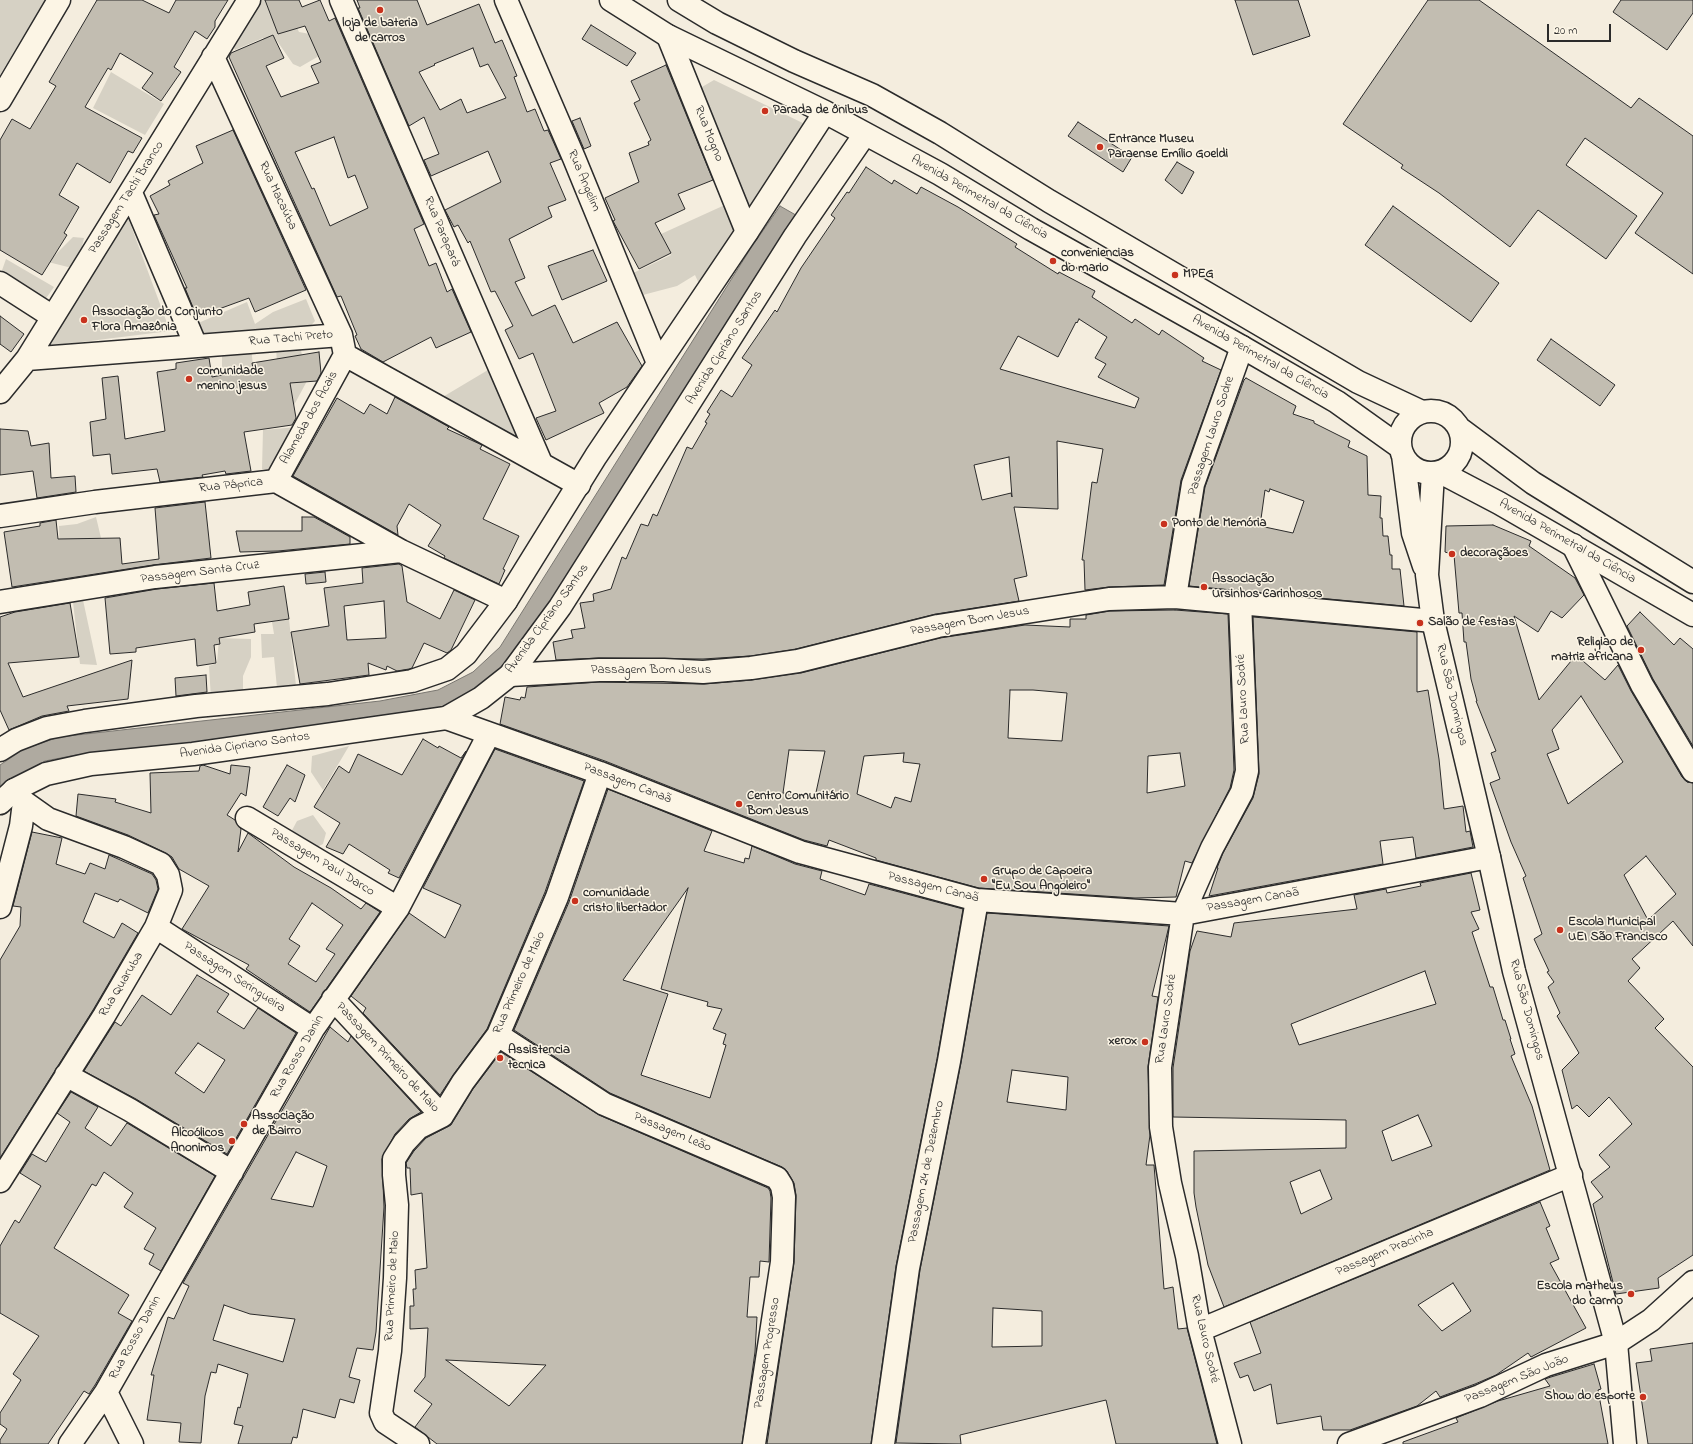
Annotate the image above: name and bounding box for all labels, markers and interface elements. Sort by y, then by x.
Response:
marker: loja de bateria de carros [375,5,385,15]
place label: loja de bateria de carros [342,16,418,47]
scale bar [1549,16,1613,42]
text: 20 m [1554,22,1577,40]
place label: Parada de ônibus [773,103,868,119]
street label: Rua Mogno [690,104,726,164]
marker: Parada de ônibus [760,106,770,116]
place label: Entrance Museu Paraense Emílio Goeldi [1108,132,1228,163]
street label: Passagem Tachi Branco [86,139,168,257]
marker: Entrance Museu Paraense Emílio Goeldi [1095,142,1105,152]
street label: Rua Angelim [563,148,603,214]
street label: Avenida Perimetral da Ciência [908,152,1050,244]
street label: Rua Macaúba [254,159,300,233]
street label: Rua Parapará [419,195,463,269]
place label: conveniencias do mario [1061,246,1134,277]
marker: conveniencias do mario [1048,256,1058,266]
place label: MPEG [1183,267,1214,283]
marker: MPEG [1170,270,1180,280]
street label: Avenida Cipriano Santos [684,288,766,408]
place label: Associação do Conjunto Flora Amazônia [92,305,223,336]
street label: Avenida Perimetral da Ciência [1189,312,1331,404]
marker: Associação do Conjunto Flora Amazônia [79,315,89,325]
street label: Rua Tachi Preto [248,328,334,350]
place label: comunidade menino jesus [197,364,267,395]
street label: Alameda dos Acais [278,369,342,467]
marker: comunidade menino jesus [184,374,194,384]
street label: Passagem Lauro Sodre [1185,374,1239,498]
street label: Rua Páprica [198,475,264,497]
street label: Avenida Perimetral da Ciência [1496,496,1638,588]
place label: Ponto de Memória [1172,516,1267,532]
marker: Ponto de Memória [1159,519,1169,529]
place label: decoraçãoes [1460,546,1528,562]
marker: decoraçãoes [1447,549,1457,559]
street label: Passagem Santa Cruz [140,558,260,588]
street label: Avenida Cipriano Santos [503,561,593,677]
place label: Associação Ursinhos Carinhosos [1212,572,1322,603]
marker: Associação Ursinhos Carinhosos [1199,582,1209,592]
street label: Passagem Bom Jesus [909,604,1031,640]
place label: Salão de festas [1428,615,1515,631]
marker: Salão de festas [1415,618,1425,628]
place label: Religiao de matriz africana [1551,635,1633,666]
street label: Rua São Domingos [1432,643,1470,747]
marker: Religiao de matriz africana [1636,645,1646,655]
street label: Rua Lauro Sodré [1234,653,1254,745]
street label: Passagem Bom Jesus [591,663,711,679]
street label: Avenida Cipriano Santos [179,729,311,763]
street label: Passagem Canaã [581,760,673,808]
place label: Centro Comunitário Bom Jesus [747,789,849,820]
marker: Centro Comunitário Bom Jesus [734,799,744,809]
street label: Passagem Paul Darco [267,826,377,900]
place label: Grupo de Capoeira "Eu Sou Angoleiro" [992,864,1092,895]
street label: Passagem Canaã [886,869,980,907]
marker: Grupo de Capoeira "Eu Sou Angoleiro" [979,874,989,884]
street label: Passagem Canaã [1206,885,1300,917]
place label: comunidade cristo libertador [583,886,667,917]
marker: comunidade cristo libertador [570,896,580,906]
place label: Escola Municipal UEI São Francisco [1568,915,1667,946]
marker: Escola Municipal UEI São Francisco [1555,925,1565,935]
street label: Rua Primeiro de Maio [490,929,550,1037]
street label: Passagem Seringueira [180,939,288,1017]
street label: Rua Quaruba [97,950,147,1020]
street label: Rua São Domingos [1505,958,1547,1062]
street label: Rua Lauro Sodré [1153,973,1181,1065]
street label: Passagem Primeiro de Maio [332,1000,442,1116]
street label: Rua Rosso Danin [268,1012,328,1102]
place label: xerox [1109,1034,1137,1050]
marker: xerox [1140,1037,1150,1047]
place label: Assistencia tecnica [508,1043,570,1074]
marker: Assistencia tecnica [495,1053,505,1063]
street label: Passagem 24 de Dezembro [906,1099,948,1245]
place label: Associação de Bairro [252,1109,314,1140]
street label: Passagem Leão [631,1110,713,1156]
marker: Associação de Bairro [239,1119,249,1129]
place label: Alcoólicos Anonimos [171,1126,224,1157]
marker: Alcoólicos Anonimos [227,1136,237,1146]
street label: Passagem Pracinha [1334,1225,1436,1281]
street label: Rua Primeiro de Maio [382,1230,404,1342]
place label: Escola matheus do carmo [1536,1279,1623,1310]
marker: Escola matheus do carmo [1626,1289,1636,1299]
street label: Rua Rosso Danin [106,1293,166,1383]
street label: Rua Lauro Sodré [1186,1293,1222,1385]
street label: Passagem Progresso [752,1296,784,1410]
street label: Passagem São João [1463,1352,1571,1408]
place label: Show do esporte [1544,1389,1635,1405]
marker: Show do esporte [1638,1392,1648,1402]

